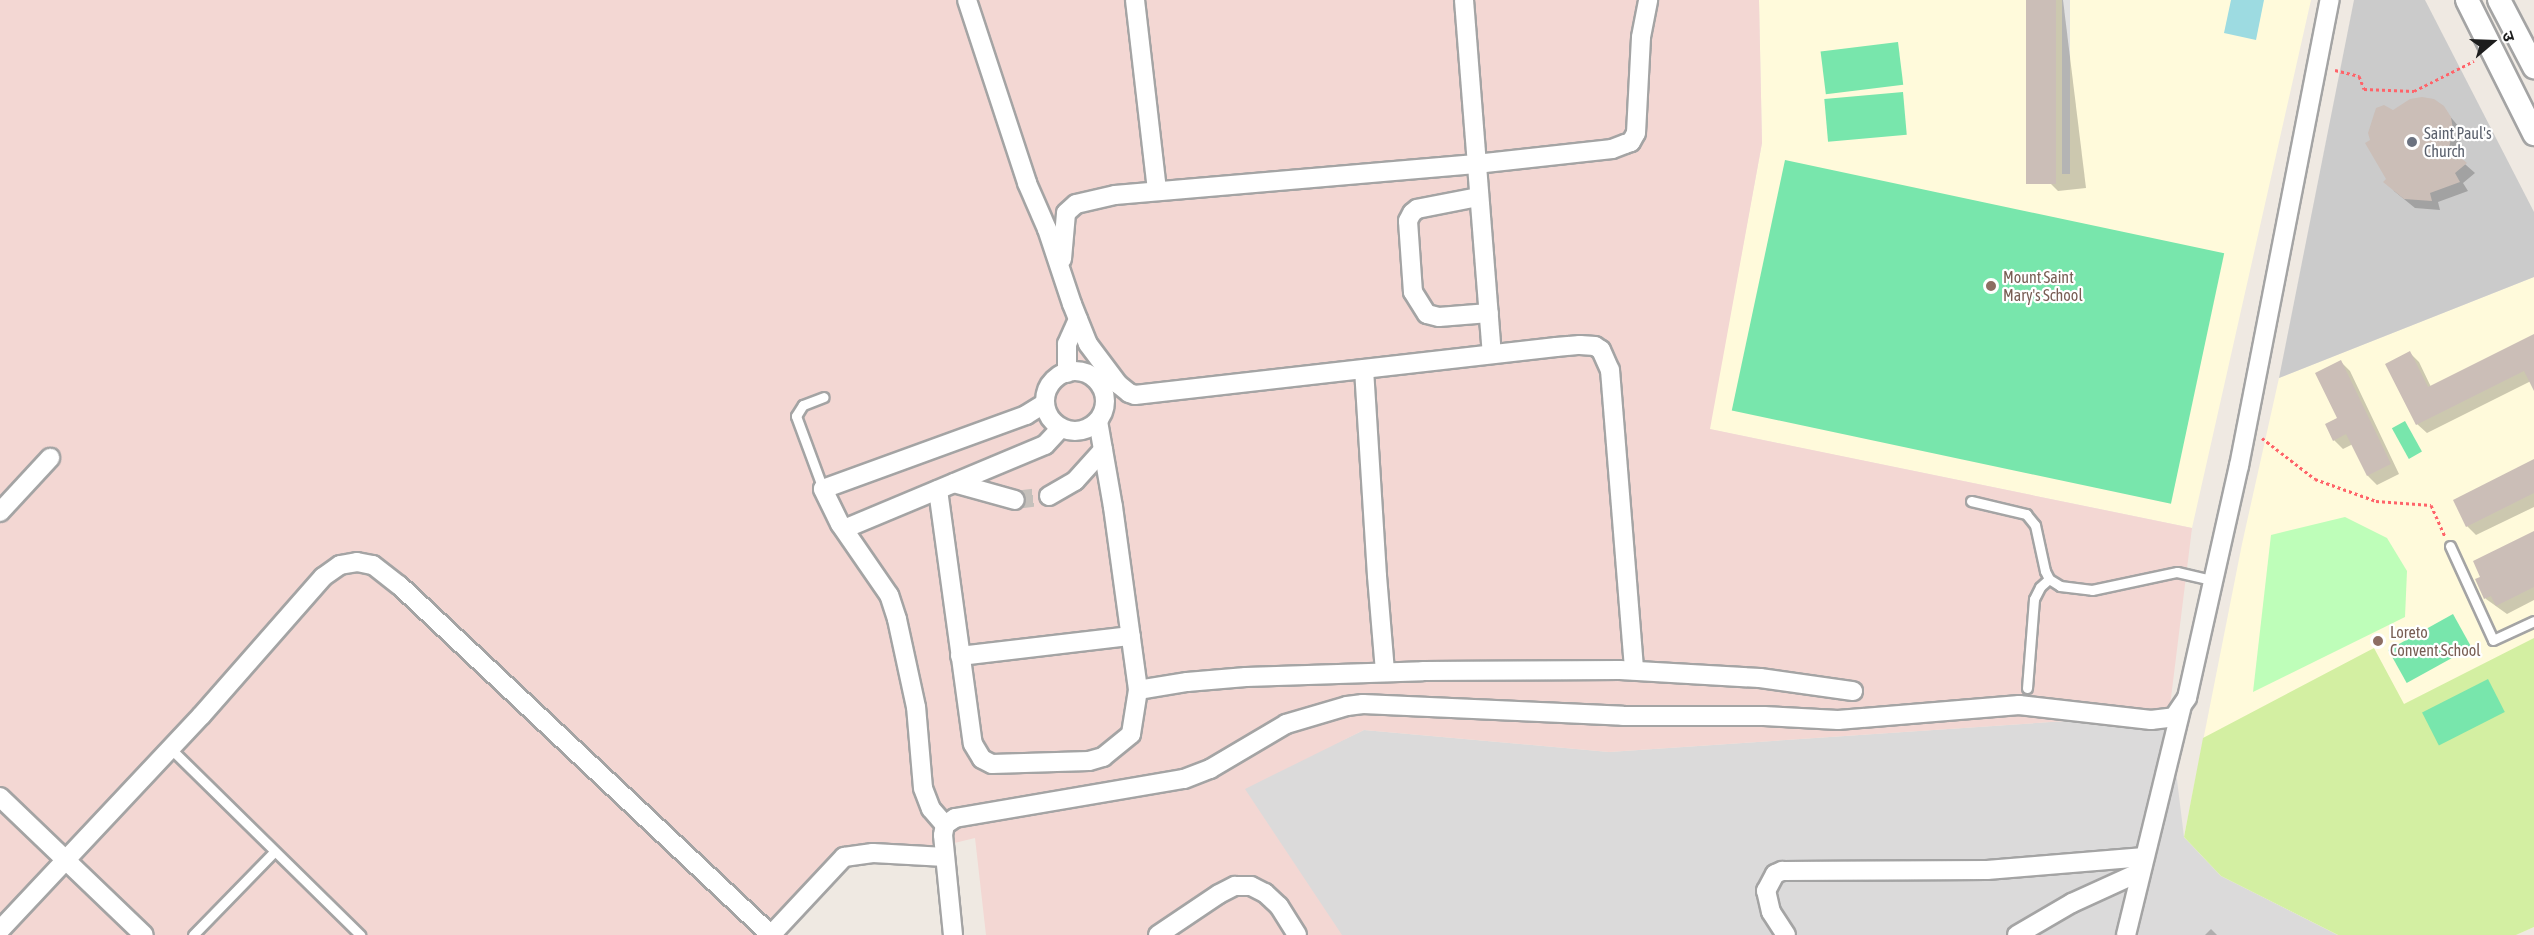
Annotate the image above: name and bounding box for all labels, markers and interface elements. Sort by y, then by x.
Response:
north arrow [2462,12,2522,72]
text: उ [2499,29,2519,44]
place label: Saint Paul's Church [2424,123,2492,161]
marker: Saint Paul's Church [2405,135,2419,149]
place label: Mount Saint Mary's School [2003,267,2083,305]
marker: Mount Saint Mary's School [1984,279,1998,293]
place label: Loreto Convent School [2390,622,2480,660]
marker: Loreto Convent School [2371,634,2385,648]

